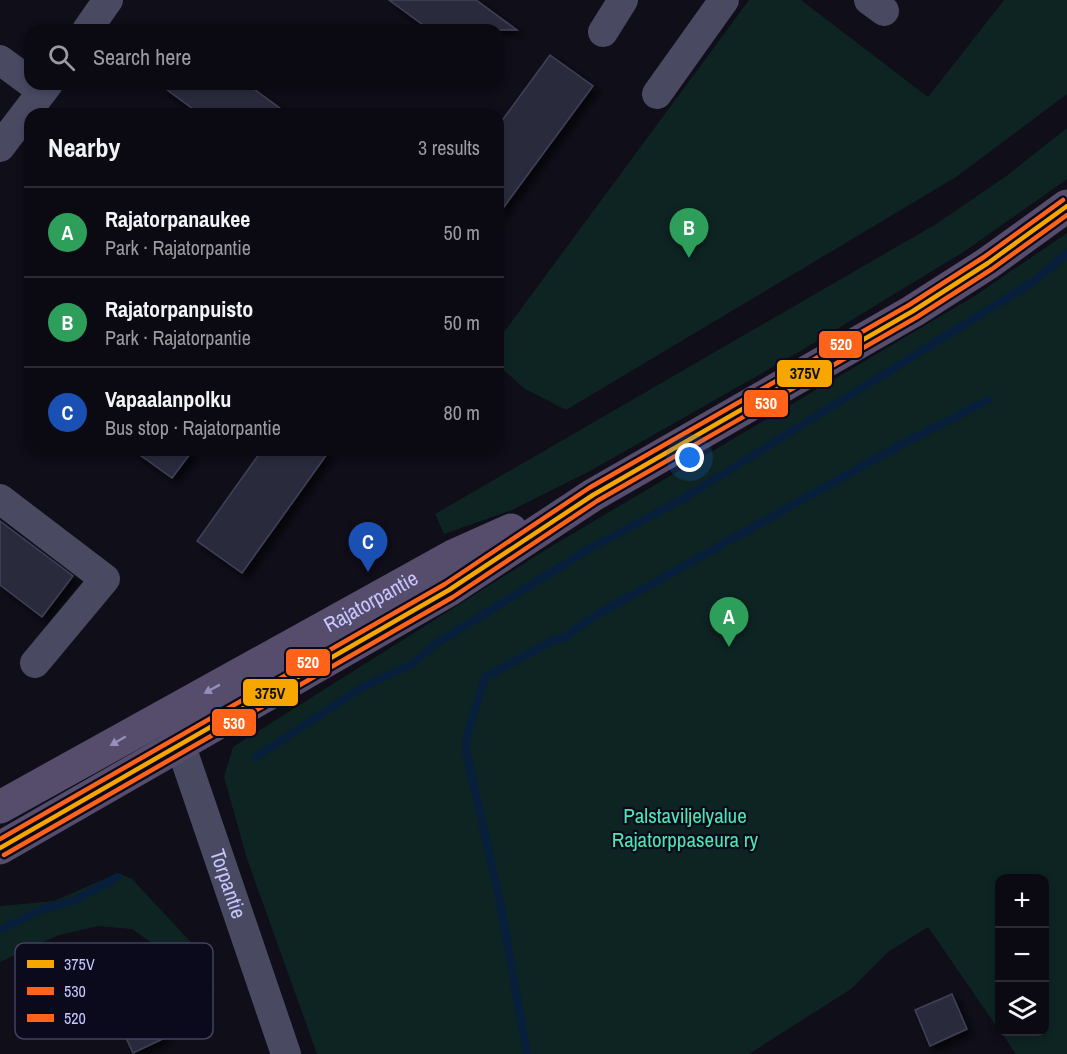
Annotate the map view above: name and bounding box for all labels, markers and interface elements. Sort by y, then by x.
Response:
search box [24,24,504,90]
icon: search [45,41,78,74]
text: Search here [93,42,191,72]
text: Nearby [48,130,120,165]
text: 3 results [418,134,480,161]
text: Rajatorpanaukee [105,204,250,234]
pin: B [670,208,708,258]
text: A [62,219,73,246]
text: 50 m [444,219,480,246]
text: Park · Rajatorpantie [105,234,251,261]
text: Rajatorpanpuisto [105,294,253,324]
text: B [62,309,73,336]
text: 50 m [444,309,480,336]
text: Park · Rajatorpantie [105,324,251,351]
line badge: 520 [818,330,863,359]
text: 520 [830,333,852,355]
line badge: 375V [776,359,833,388]
text: 375V [790,362,821,384]
text: Vapaalanpolku [105,384,231,414]
line badge: 530 [743,389,789,418]
text: 530 [755,392,777,414]
text: C [62,399,73,426]
text: 80 m [444,399,480,426]
text: Bus stop · Rajatorpantie [105,414,281,441]
your location [675,443,704,472]
pin: C [348,522,388,572]
street label: Rajatorpantie [318,563,423,639]
pin: A [710,598,748,647]
line badge: 520 [285,648,331,677]
text: 520 [297,651,319,673]
line badge: 375V [242,678,299,707]
text: 375V [255,682,286,704]
one-way arrow [203,684,220,694]
line badge: 530 [211,708,257,737]
text: 530 [223,712,245,734]
one-way arrow [110,735,126,746]
park label: Palstaviljelyalue Rajatorppaseura ry [612,801,759,854]
street label: Torpantie [203,845,254,922]
map controls [995,874,1049,1036]
button: + [995,874,1049,928]
button: − [995,928,1049,982]
legend [15,943,213,1039]
text: 375V [64,953,95,975]
text: 530 [64,980,86,1002]
button: layers [995,982,1049,1036]
text: 520 [64,1007,86,1029]

